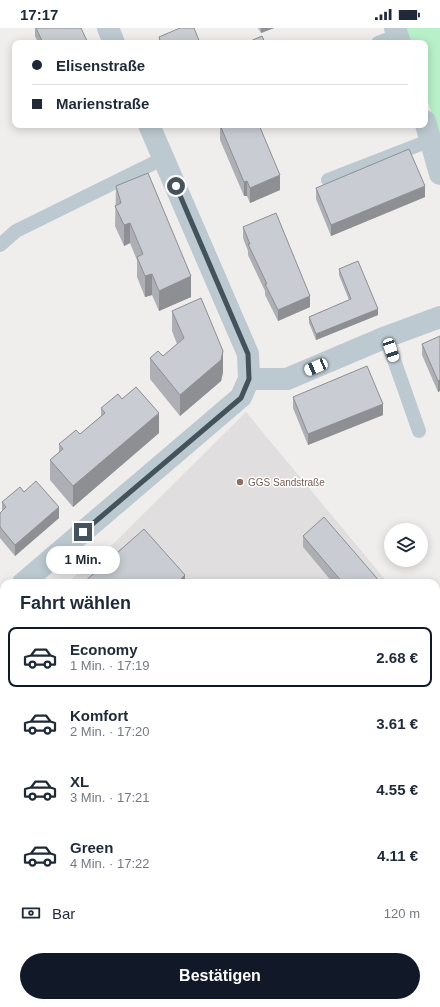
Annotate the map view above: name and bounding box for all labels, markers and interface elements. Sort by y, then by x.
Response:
text: 17:17 [20,6,58,23]
text: Elisenstraße [56,57,145,74]
text: Marienstraße [56,95,149,112]
route start [167,177,185,195]
car [381,337,401,363]
car [303,357,329,377]
marker: GGS Sandstraße [235,477,245,487]
place label: GGS Sandstraße [248,477,325,488]
route end [74,523,92,541]
map controls [384,523,428,567]
button: layers [384,523,428,567]
callout: 1 Min. [46,546,120,574]
text: 1 Min. [65,552,101,567]
text: Fahrt wählen [20,593,131,613]
icon: car [22,639,58,675]
text: Economy [70,641,138,658]
text: 2.68 € [376,649,418,666]
text: 1 Min. · 17:19 [70,658,150,673]
icon: car [22,705,58,741]
text: Komfort [70,707,128,724]
text: 3.61 € [376,715,418,732]
text: 2 Min. · 17:20 [70,724,150,739]
icon: car [22,771,58,807]
text: XL [70,773,89,790]
text: 4.55 € [376,781,418,798]
text: 3 Min. · 17:21 [70,790,150,805]
icon: car [22,837,58,873]
text: Green [70,839,113,856]
text: 4.11 € [377,847,418,864]
text: 4 Min. · 17:22 [70,856,150,871]
icon: cash [20,902,42,924]
text: Bar [52,905,75,922]
text: 120 m [384,906,420,921]
button: Bestätigen [20,953,420,999]

